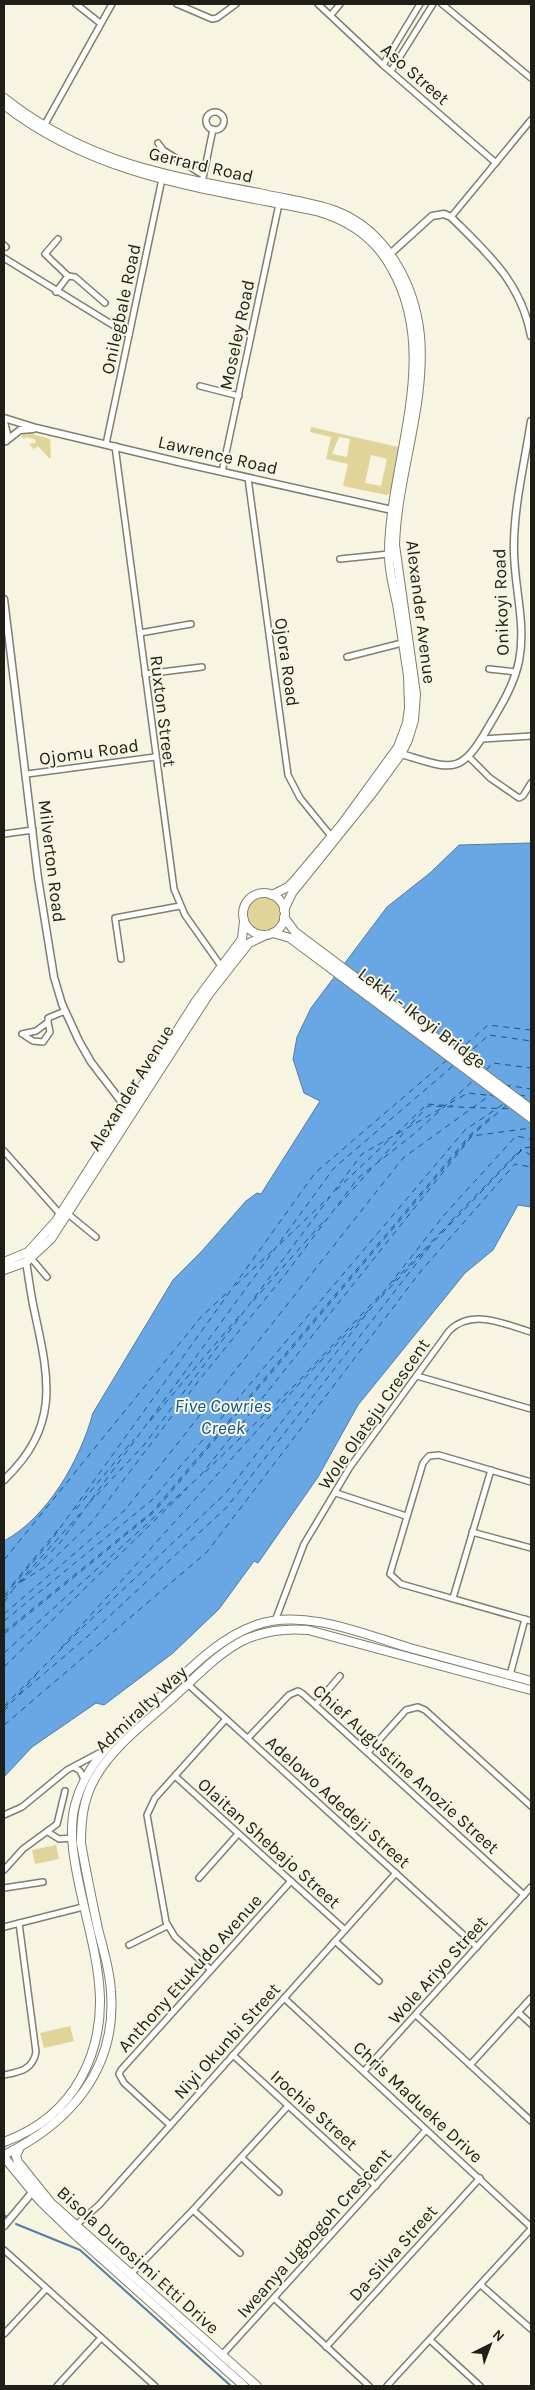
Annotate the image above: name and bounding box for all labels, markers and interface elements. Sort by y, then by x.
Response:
street label: Aso Street [376,38,454,110]
street label: Gerrard Road [147,142,255,188]
street label: Onilegbale Road [96,242,146,376]
street label: Moseley Road [215,278,259,392]
street label: Lawrence Road [156,431,280,479]
street label: Alexander Avenue [401,539,441,685]
street label: Onikoyi Road [488,548,514,656]
street label: Ojora Road [270,616,304,708]
street label: Ruxton Street [145,654,181,768]
street label: Ojomu Road [38,734,140,770]
street label: Milverton Road [34,798,70,924]
street label: Lekki - Ikoyi Bridge [354,963,490,1073]
street label: Alexander Avenue [83,1021,179,1155]
street label: Wole Olateju Crescent [313,1334,435,1494]
water label: Five Cowries Creek [174,1395,272,1439]
street label: Admiralty Way [90,1660,192,1757]
street label: Chief Augustine Anozie Street [308,1679,504,1859]
street label: Adelowo Adedeji Street [261,1731,415,1873]
street label: Olaitan Shebajo Street [193,1773,345,1913]
street label: Anthony Etukudo Avenue [113,1889,267,2057]
street label: Wole Ariyo Street [384,1911,493,2029]
street label: Niyi Okunbi Street [169,1978,285,2104]
street label: Chris Madueke Drive [349,2036,487,2168]
street label: Irochie Street [266,2065,362,2155]
street label: Iweanya Ugbogoh Crescent [232,2143,396,2322]
street label: Bisola Durosimi Etti Drive [52,2181,224,2339]
street label: Da-Silva Street [344,2200,442,2306]
north arrow [465,2320,515,2370]
text: N [489,2326,508,2345]

